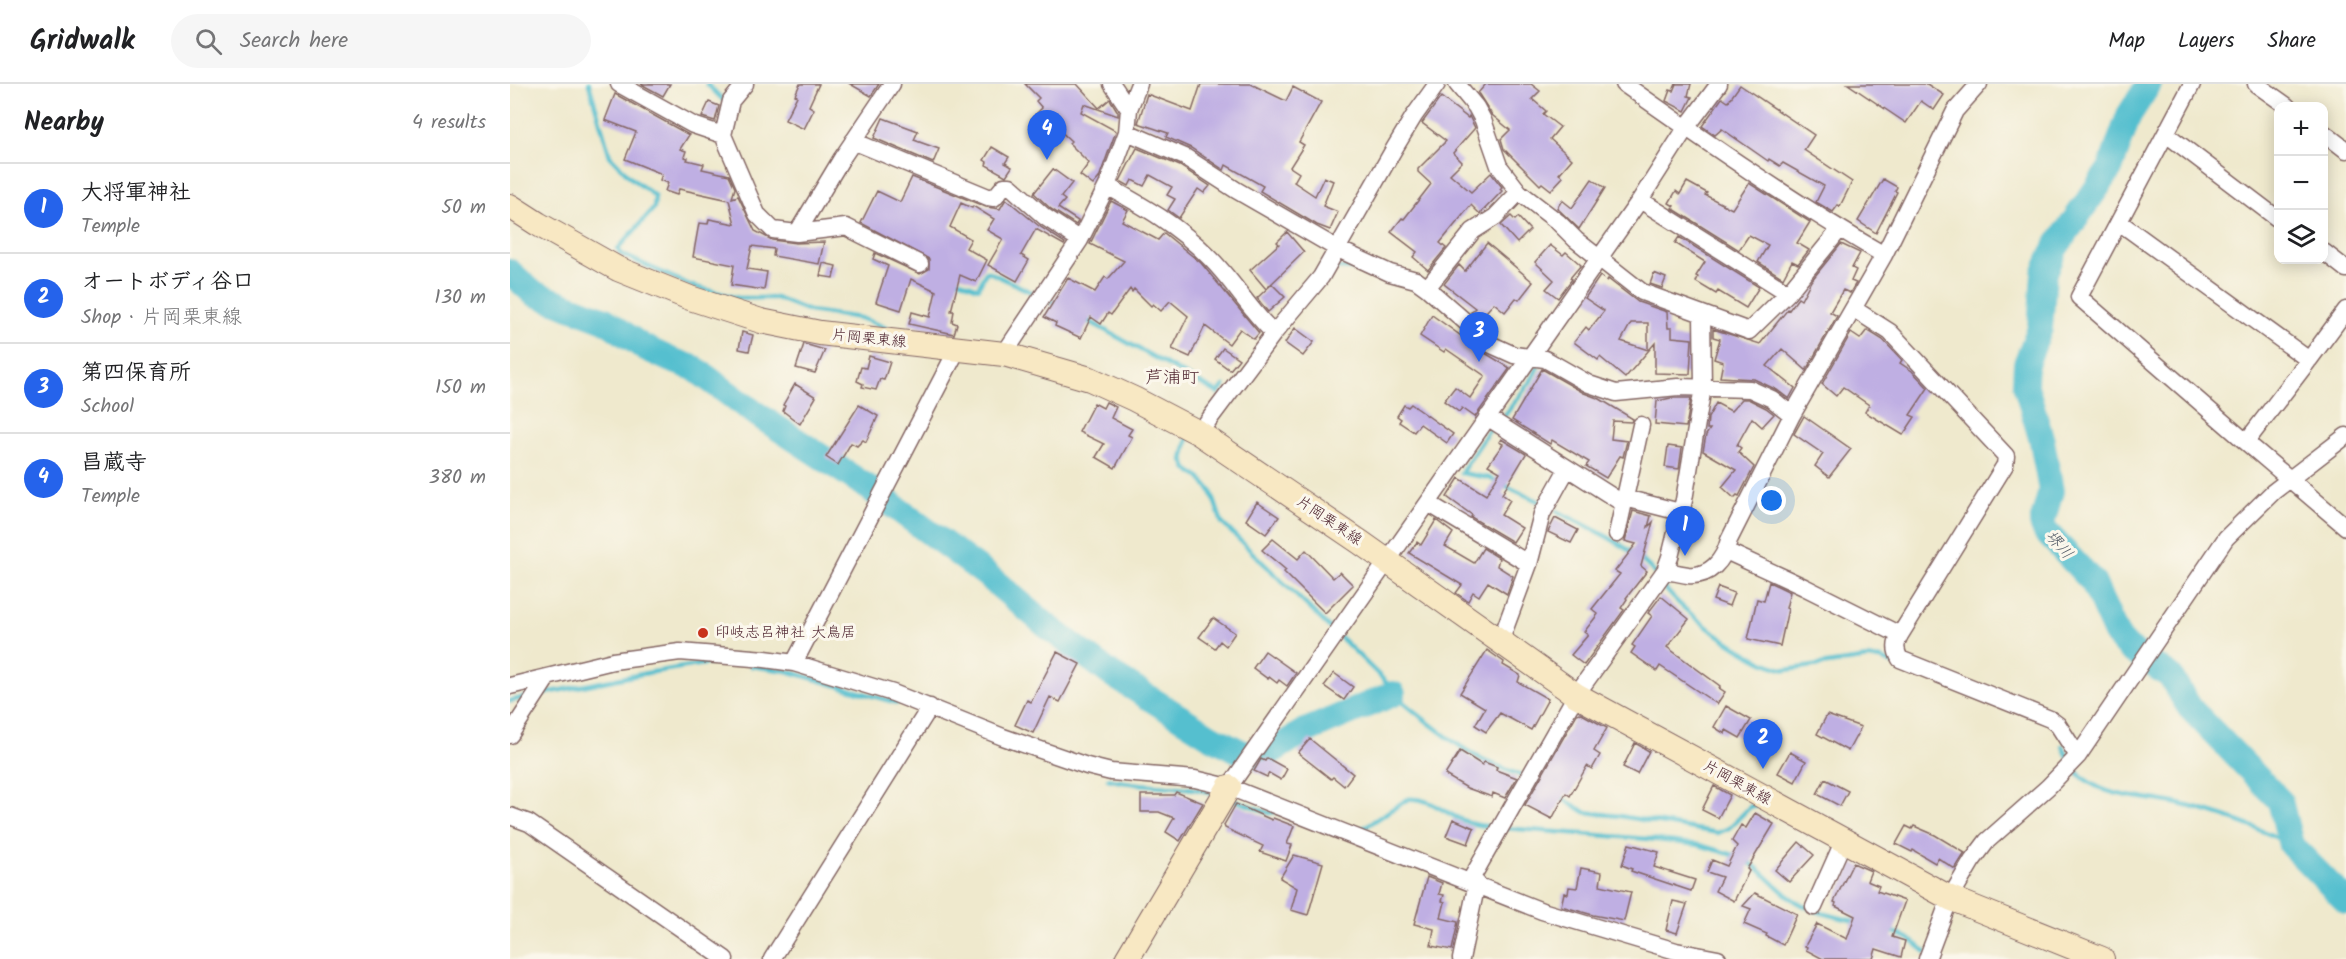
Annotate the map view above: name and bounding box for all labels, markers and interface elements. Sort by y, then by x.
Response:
search box [171,14,591,68]
text: Gridwalk [30,19,135,64]
text: Search here [240,24,348,59]
icon: search [192,25,225,58]
text: Map [2108,25,2145,58]
text: Layers [2178,25,2234,58]
text: Share [2267,25,2316,58]
text: Nearby [24,102,104,144]
map controls [2274,102,2328,264]
button: + [2274,102,2328,156]
text: 4 results [412,107,486,139]
pin: 4 [1028,110,1066,160]
button: − [2274,156,2328,210]
text: 大将軍神社 [81,176,191,211]
text: 1 [40,192,47,224]
text: 50 m [441,192,486,224]
button: layers [2274,210,2328,264]
text: Temple [81,211,140,243]
text: オートボディ谷口 [81,265,254,300]
text: 2 [38,282,49,314]
text: 130 m [434,282,486,314]
text: Shop · 片岡栗東線 [81,302,242,334]
pin: 3 [1460,312,1498,362]
street label: 片岡栗東線 [830,323,908,355]
text: 第四保育所 [81,356,191,391]
district label: 芦浦町 [1145,364,1199,393]
text: 3 [38,372,49,404]
text: 150 m [435,372,486,404]
text: School [81,391,134,423]
text: 昌蔵寺 [81,446,147,481]
text: 4 [38,462,49,494]
text: 380 m [429,462,486,494]
text: Temple [81,481,140,513]
your location [1757,486,1786,515]
street label: 片岡栗東線 [1291,490,1367,552]
pin: 1 [1666,506,1704,556]
water label: 堺川 [2039,525,2079,565]
place label: 印岐志呂神社 大鳥居 [715,621,856,645]
marker: 印岐志呂神社 大鳥居 [696,626,710,640]
pin: 2 [1744,720,1782,769]
street label: 片岡栗東線 [1698,754,1776,812]

